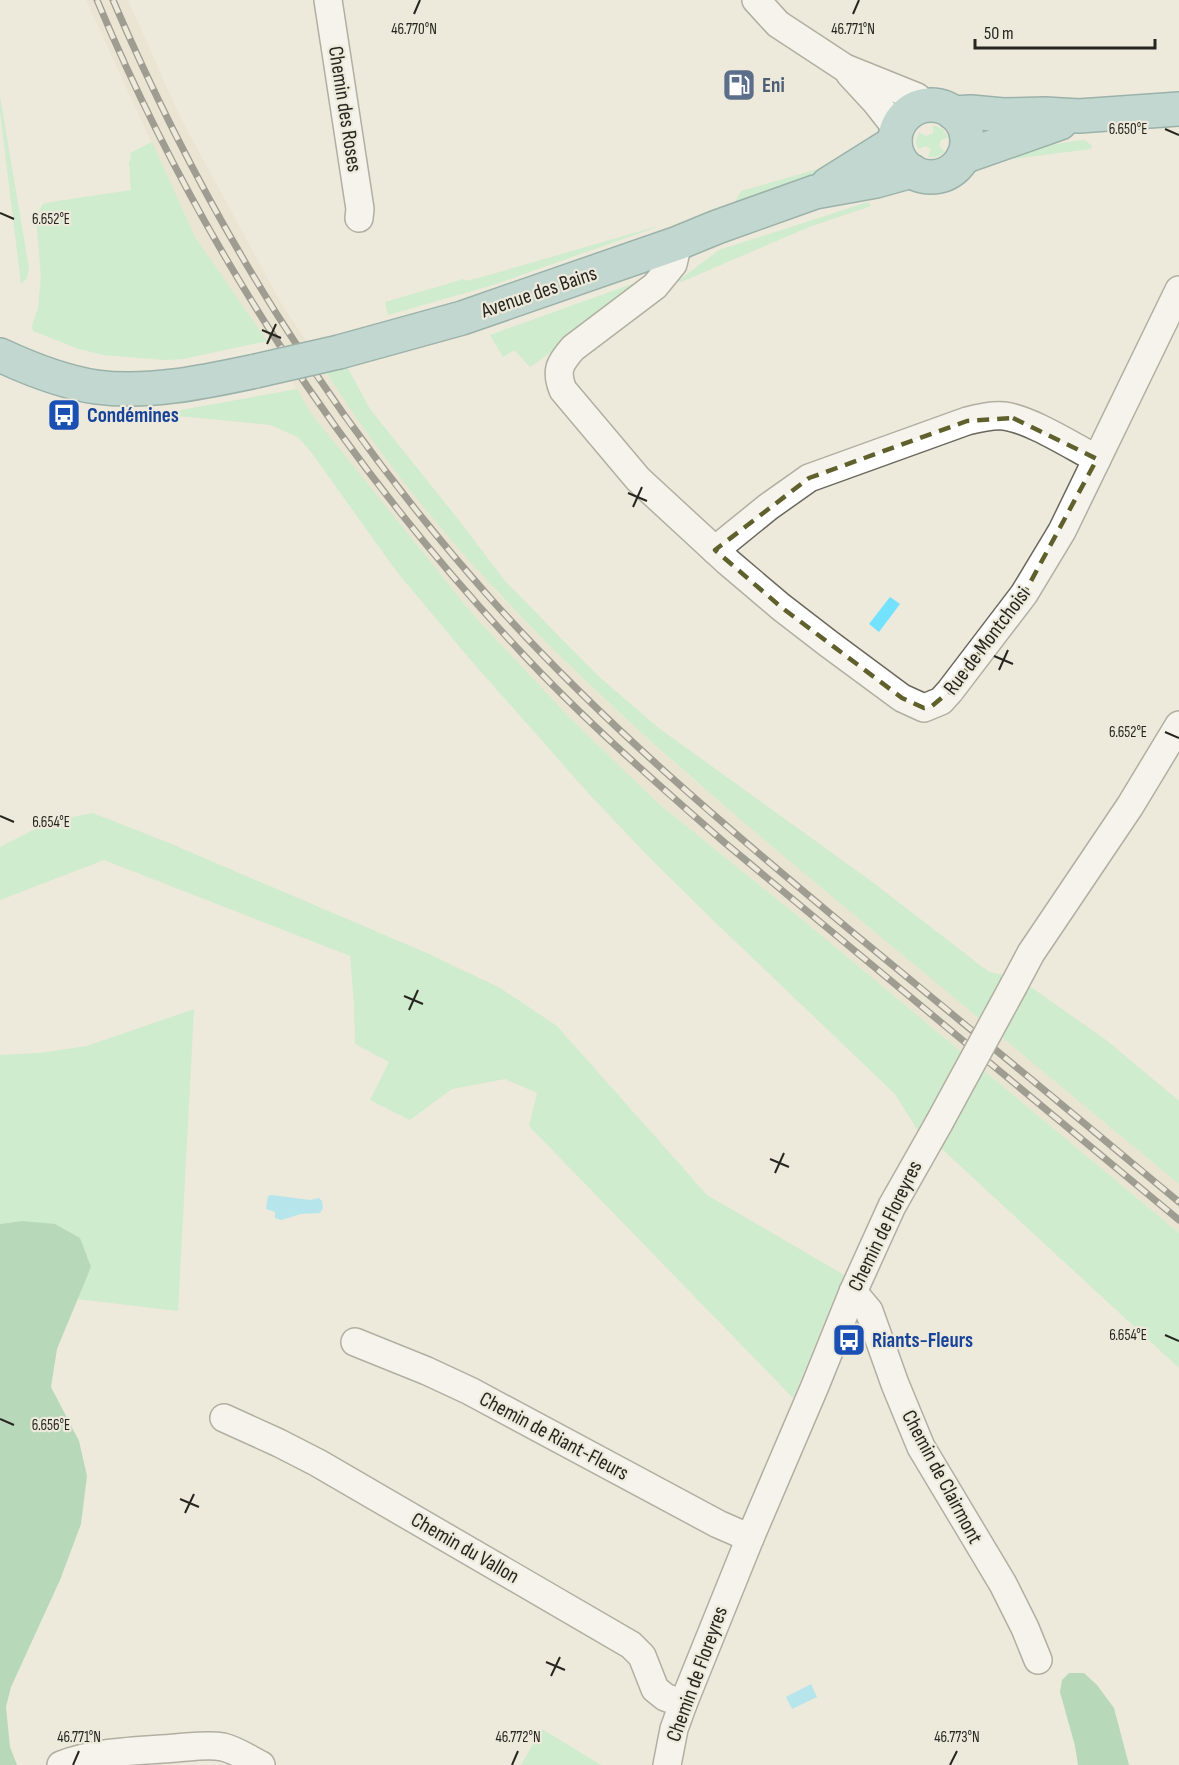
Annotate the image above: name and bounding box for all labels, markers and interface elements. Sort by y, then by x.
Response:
scale bar [975,12,1155,50]
text: 46.770°N [391,20,437,39]
text: 46.771°N [831,20,875,39]
text: 50 m [984,23,1014,44]
street label: Chemin des Roses [323,44,367,174]
fuel station icon: Eni [721,67,757,103]
place label: Eni [762,73,785,98]
text: 6.650°E [1109,120,1147,139]
text: 6.652°E [32,210,70,229]
street label: Avenue des Bains [477,261,600,324]
bus stop icon: Condémines [46,397,82,433]
place label: Condémines [87,403,179,428]
street label: Rue de Montchoisi [938,582,1036,700]
text: 6.652°E [1109,723,1147,742]
text: 6.654°E [32,813,70,832]
street label: Chemin de Floreyres [843,1157,927,1295]
bus stop icon: Riants-Fleurs [831,1322,867,1358]
text: 6.654°E [1109,1326,1147,1345]
place label: Riants-Fleurs [872,1328,973,1353]
street label: Chemin de Riant-Fleurs [475,1386,633,1486]
street label: Chemin de Clairmont [896,1406,988,1548]
text: 6.656°E [32,1416,70,1435]
street label: Chemin du Vallon [407,1507,523,1589]
street label: Chemin de Floreyres [661,1603,733,1745]
text: 46.771°N [57,1728,101,1747]
text: 46.772°N [495,1728,541,1747]
text: 46.773°N [934,1728,980,1747]

